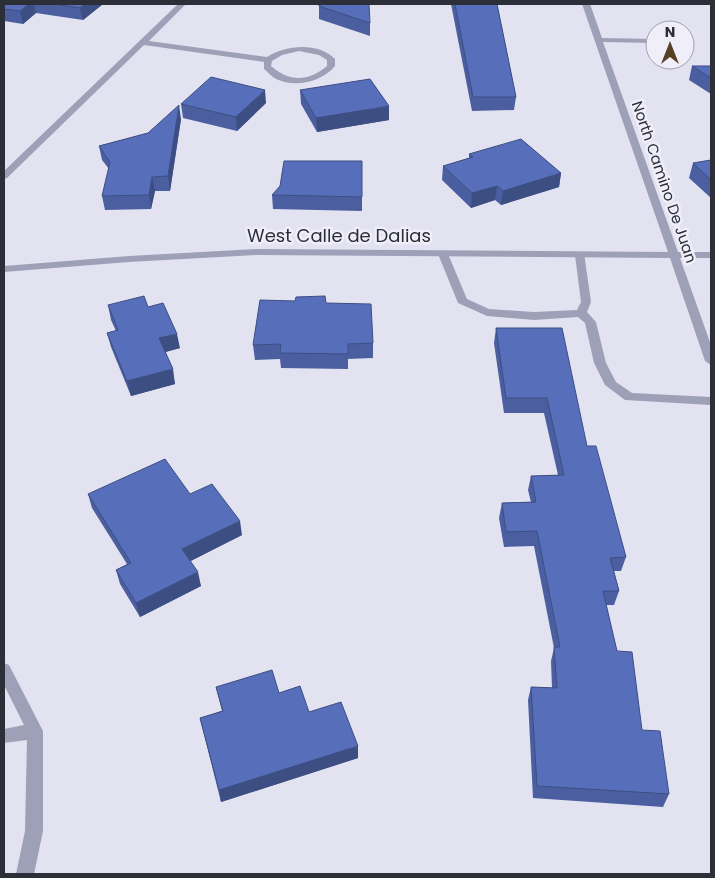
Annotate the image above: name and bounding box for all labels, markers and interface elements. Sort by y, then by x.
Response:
north arrow [645,20,695,70]
text: N [665,22,675,42]
street label: North Camino De Juan [627,98,702,266]
street label: West Calle de Dalias [247,223,431,248]

